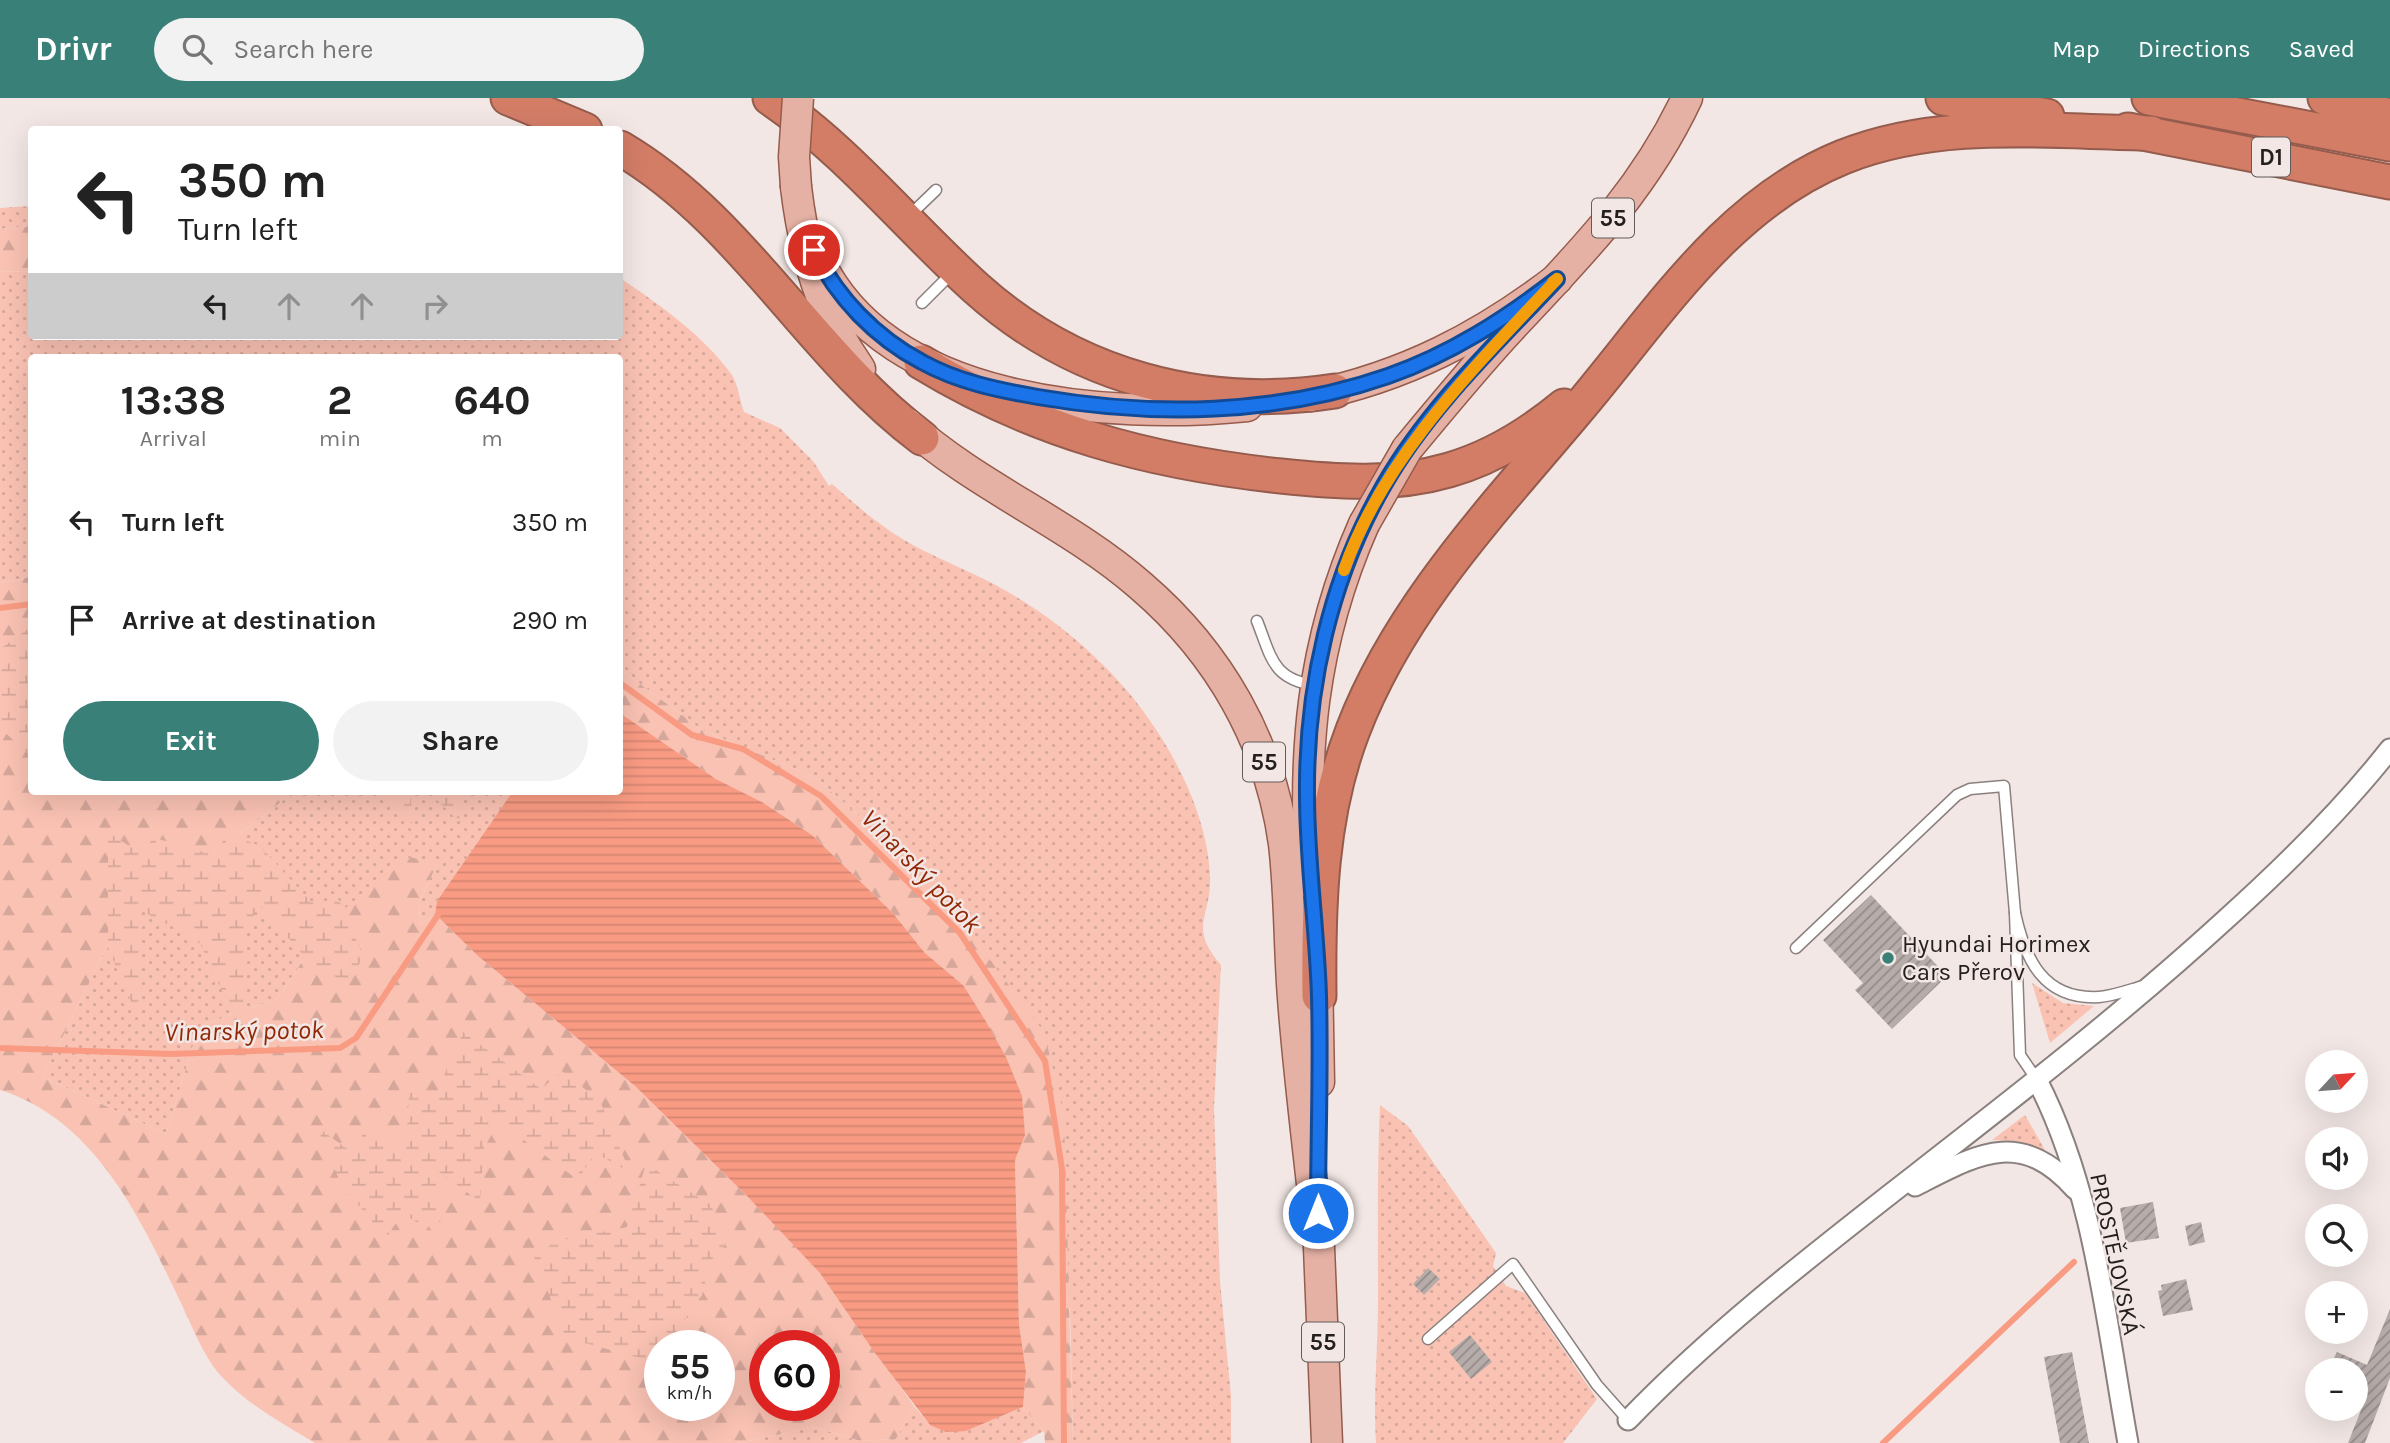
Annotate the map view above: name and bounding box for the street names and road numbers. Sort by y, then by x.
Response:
road number: D1 [2252,138,2290,176]
road number: 55 [1592,198,1634,238]
road number: 55 [1243,742,1285,782]
street label: PROSTĚJOVSKÁ [2084,1170,2147,1338]
road number: 55 [1302,1322,1344,1362]

